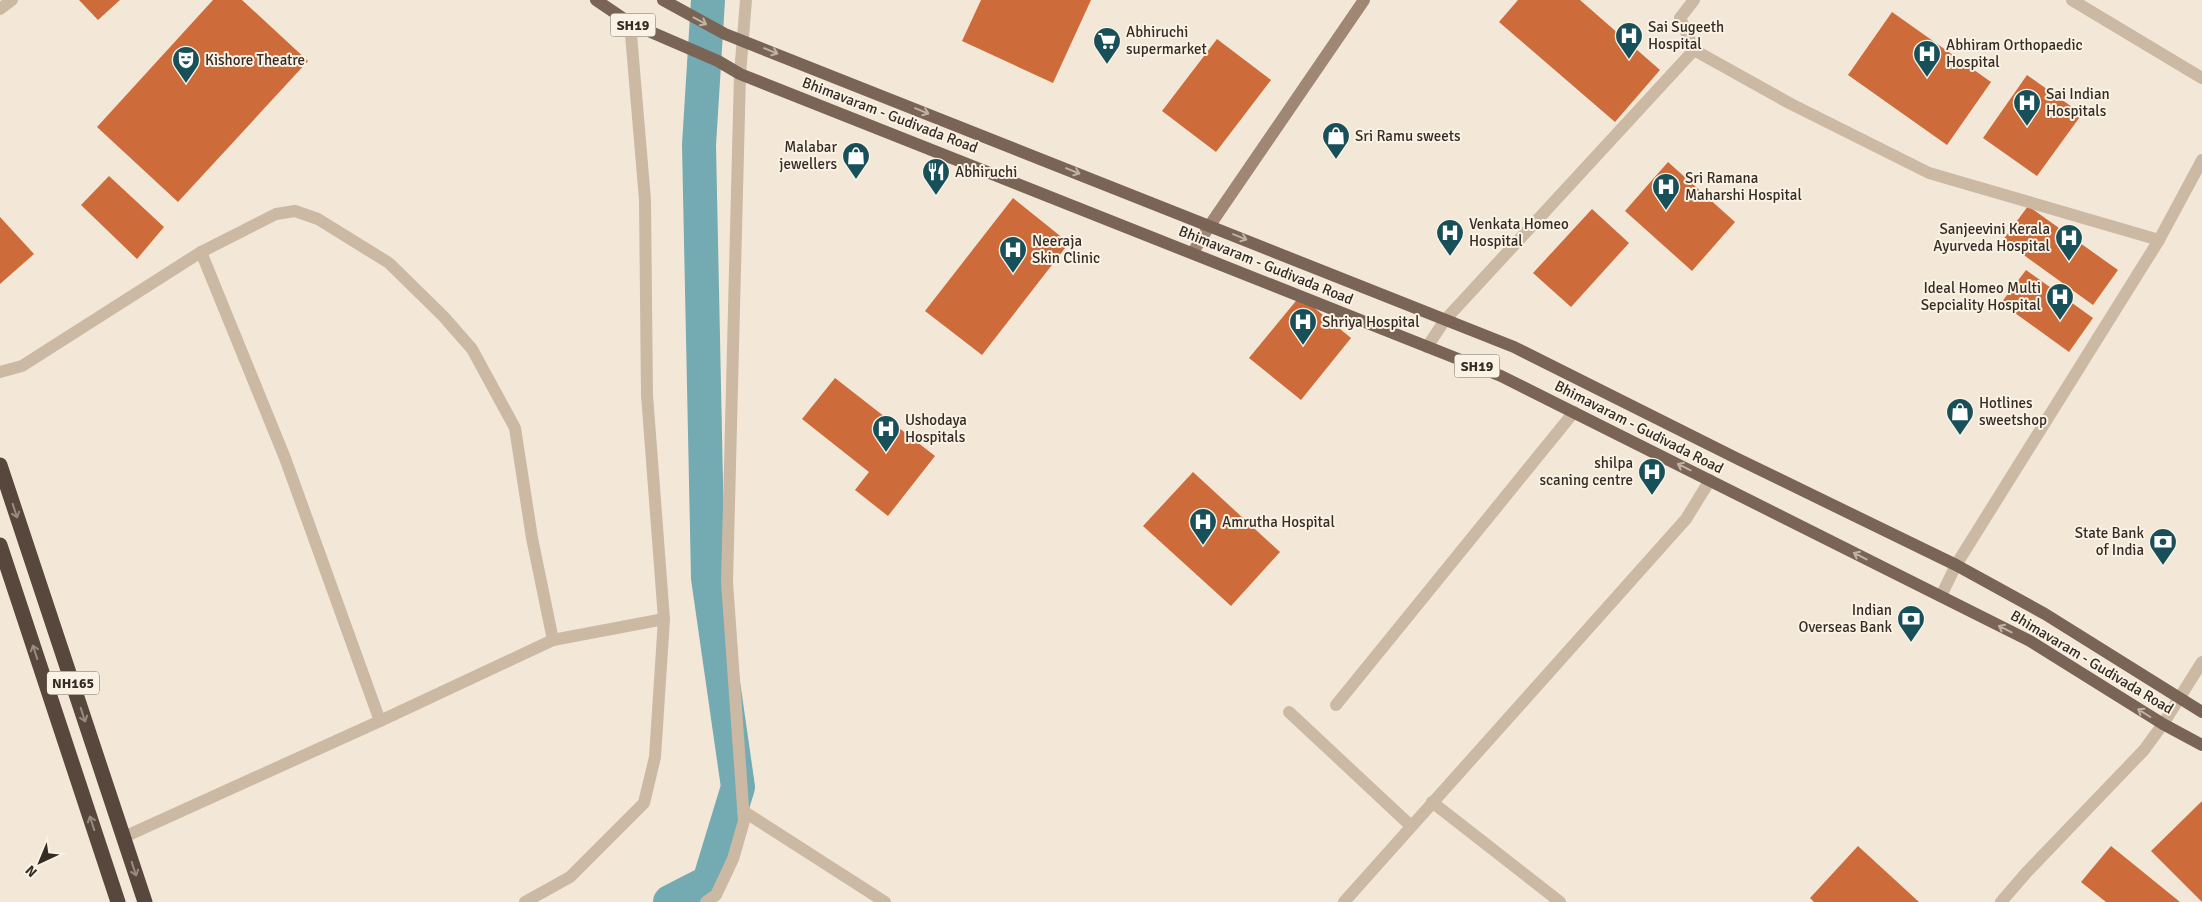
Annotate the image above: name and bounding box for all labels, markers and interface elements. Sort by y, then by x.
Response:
road number: SH19 [610,14,656,36]
one-way arrow [692,17,707,26]
place label: Sai Sugeeth Hospital [1648,18,1724,53]
hospital icon: Sai Sugeeth Hospital [1614,21,1644,60]
place label: Abhiruchi supermarket [1126,23,1207,58]
supermarket icon: Abhiruchi supermarket [1092,26,1122,65]
place label: Abhiram Orthopaedic Hospital [1946,36,2083,71]
hospital icon: Abhiram Orthopaedic Hospital [1912,39,1942,78]
theatre icon: Kishore Theatre [171,45,201,84]
one-way arrow [763,47,778,56]
place label: Kishore Theatre [205,51,305,69]
street label: Bhimavaram - Gudivada Road [800,73,980,157]
place label: Sai Indian Hospitals [2046,85,2110,120]
hospital icon: Sai Indian Hospitals [2012,88,2042,127]
one-way arrow [914,107,929,116]
shop icon: Sri Ramu sweets [1321,121,1351,160]
place label: Sri Ramu sweets [1355,127,1461,145]
place label: Malabar jewellers [779,138,837,173]
shop icon: Malabar jewellers [841,141,871,180]
restaurant icon: Abhiruchi [921,157,951,196]
place label: Abhiruchi [955,163,1017,181]
one-way arrow [1065,167,1080,176]
place label: Sri Ramana Maharshi Hospital [1685,169,1802,204]
hospital icon: Sri Ramana Maharshi Hospital [1651,172,1681,211]
place label: Venkata Homeo Hospital [1469,215,1569,250]
hospital icon: Venkata Homeo Hospital [1435,218,1465,257]
place label: Sanjeevini Kerala Ayurveda Hospital [1933,220,2050,255]
street label: Bhimavaram - Gudivada Road [1176,222,1356,308]
hospital icon: Sanjeevini Kerala Ayurveda Hospital [2054,223,2084,262]
place label: Neeraja Skin Clinic [1032,232,1100,267]
one-way arrow [1232,233,1247,243]
hospital icon: Neeraja Skin Clinic [998,235,1028,274]
place label: Ideal Homeo Multi Sepciality Hospital [1921,279,2041,314]
hospital icon: Ideal Homeo Multi Sepciality Hospital [2045,282,2075,321]
hospital icon: Shriya Hospital [1288,307,1318,346]
place label: Shriya Hospital [1322,313,1420,331]
road number: SH19 [1454,354,1500,378]
street label: Bhimavaram - Gudivada Road [1552,377,1726,477]
place label: Hotlines sweetshop [1979,394,2047,429]
shop icon: Hotlines sweetshop [1945,397,1975,436]
place label: Ushodaya Hospitals [905,411,967,446]
hospital icon: Ushodaya Hospitals [871,414,901,453]
place label: shilpa scaning centre [1539,454,1633,489]
hospital icon: shilpa scaning centre [1637,457,1667,496]
one-way arrow [1676,462,1691,472]
one-way arrow [11,503,21,519]
hospital icon: Amrutha Hospital [1188,507,1218,546]
place label: Amrutha Hospital [1222,513,1335,531]
place label: State Bank of India [2075,524,2144,559]
bank icon: State Bank of India [2148,527,2178,566]
one-way arrow [1853,551,1868,560]
place label: Indian Overseas Bank [1799,601,1892,636]
bank icon: Indian Overseas Bank [1896,604,1926,643]
street label: Bhimavaram - Gudivada Road [2007,606,2177,718]
one-way arrow [1998,624,2013,634]
one-way arrow [30,644,40,660]
road number: NH165 [47,671,99,694]
one-way arrow [79,707,88,722]
one-way arrow [2138,707,2152,717]
one-way arrow [87,815,96,831]
north arrow [15,837,65,887]
text: N [22,861,41,880]
one-way arrow [130,861,139,877]

